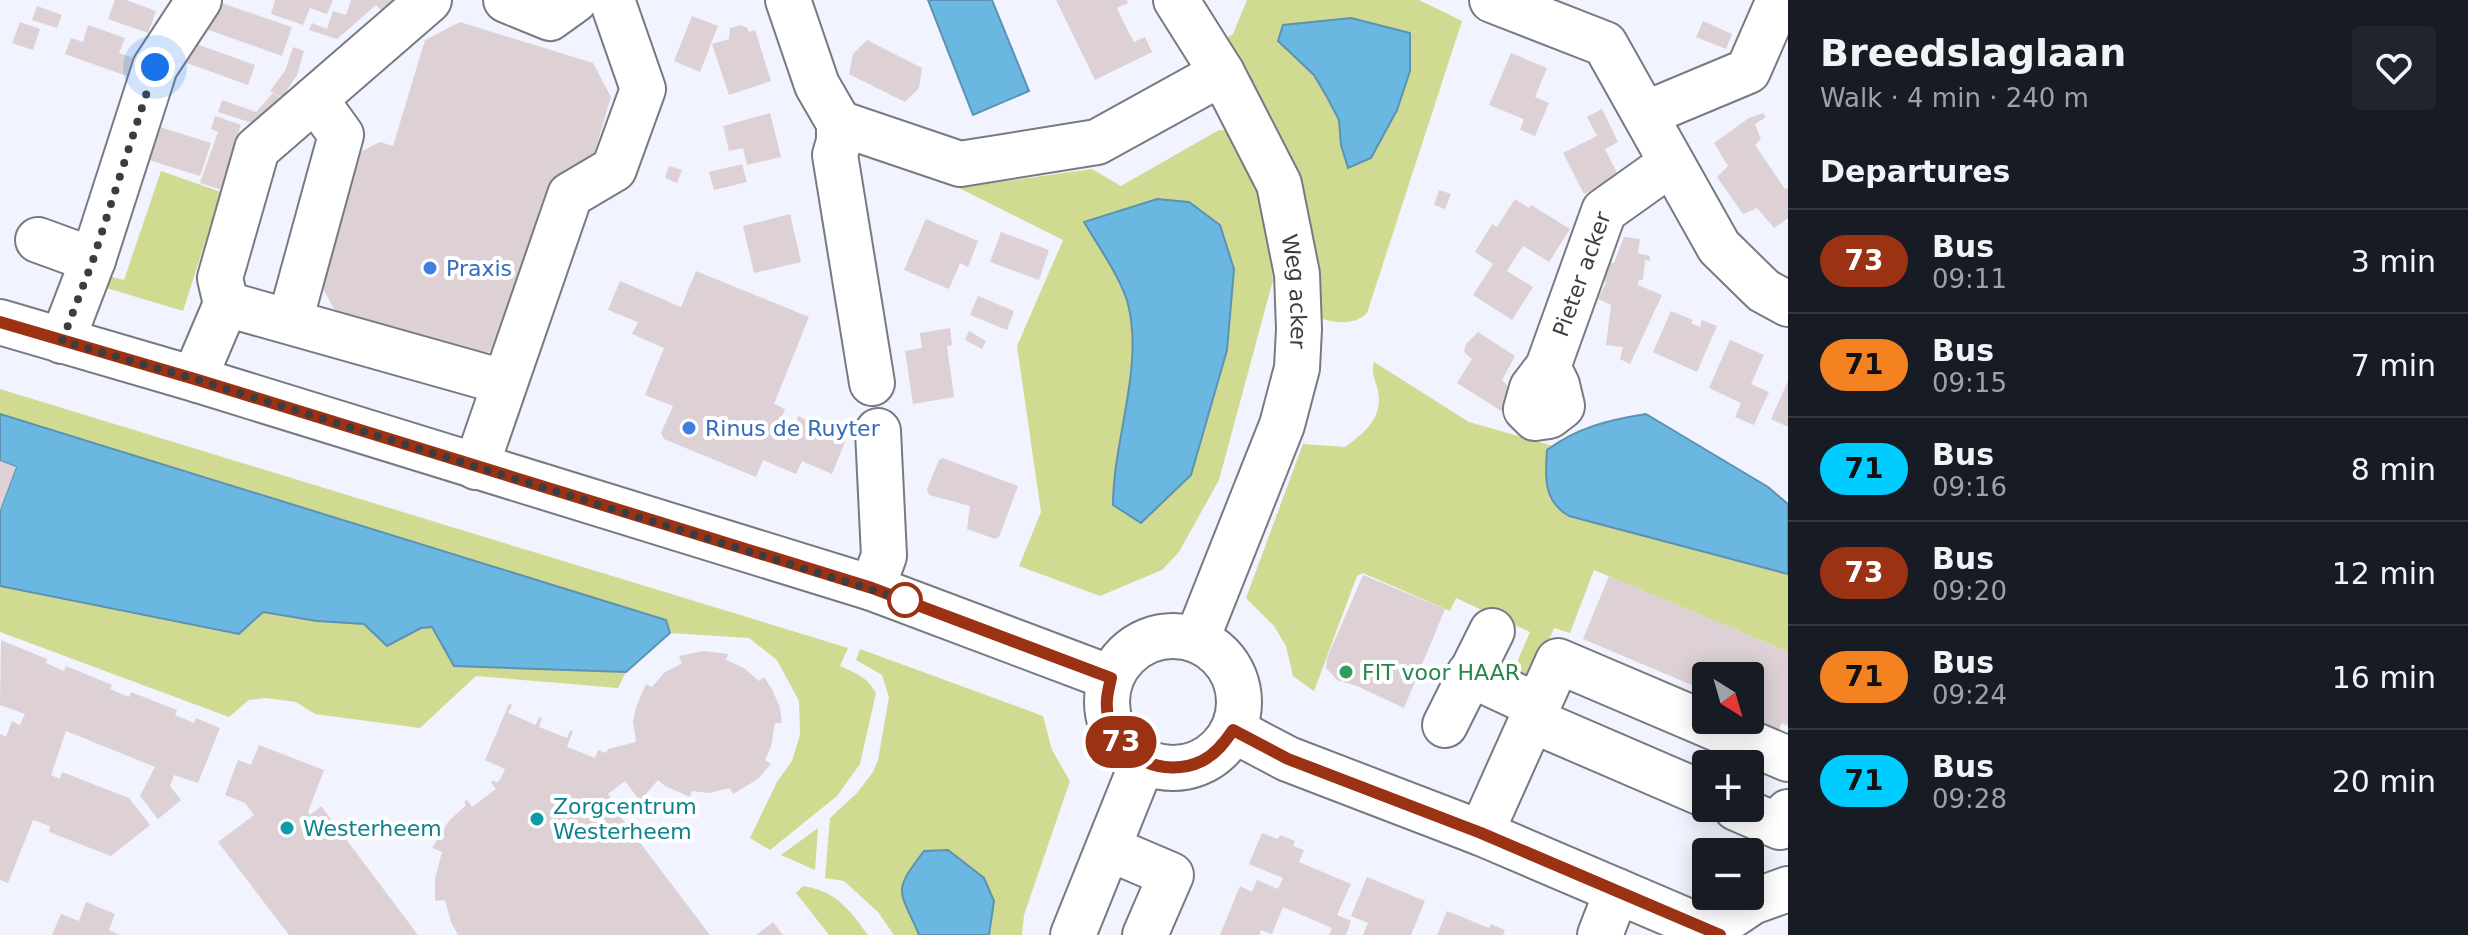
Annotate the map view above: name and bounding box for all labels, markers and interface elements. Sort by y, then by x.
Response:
button: heart [2352,26,2436,110]
text: Breedslaglaan [1820,31,2126,75]
your location [135,47,175,87]
text: Walk · 4 min · 240 m [1820,83,2089,113]
text: Departures [1820,154,2010,189]
street label: Pieter acker [1548,207,1616,340]
text: Bus [1932,229,1994,264]
street label: Weg acker [1276,232,1311,350]
text: 73 [1845,244,1883,277]
text: 3 min [2351,244,2436,279]
place label: Praxis [446,256,512,281]
marker: Praxis [421,259,439,277]
text: 09:11 [1932,264,2007,294]
text: Bus [1932,333,1994,368]
text: 71 [1845,348,1883,381]
text: 7 min [2351,348,2436,383]
text: 09:15 [1932,368,2007,398]
place label: Rinus de Ruyter [705,416,881,441]
marker: Rinus de Ruyter [680,419,698,437]
text: Bus [1932,437,1994,472]
text: 71 [1845,452,1883,485]
text: 8 min [2351,452,2436,487]
text: 09:16 [1932,472,2007,502]
text: Bus [1932,541,1994,576]
text: 73 [1845,556,1883,589]
text: 12 min [2332,556,2436,591]
text: 09:20 [1932,576,2007,606]
unlabelled marker [888,583,922,617]
text: Bus [1932,645,1994,680]
place label: FIT voor HAAR [1362,660,1520,685]
text: 71 [1845,660,1883,693]
text: 16 min [2332,660,2436,695]
north arrow [1692,662,1764,734]
map controls [1692,662,1764,910]
marker: FIT voor HAAR [1337,663,1355,681]
text: 09:24 [1932,680,2007,710]
line badge: 73 [1085,716,1157,768]
text: 73 [1102,725,1140,758]
text: Bus [1932,749,1994,784]
button: + [1692,750,1764,822]
text: 71 [1845,764,1883,797]
text: 20 min [2332,764,2436,799]
text: 09:28 [1932,784,2007,814]
place label: Zorgcentrum Westerheem [553,794,697,844]
marker: Zorgcentrum Westerheem [528,810,546,828]
place label: Westerheem [303,816,442,841]
marker: Westerheem [278,819,296,837]
button: − [1692,838,1764,910]

